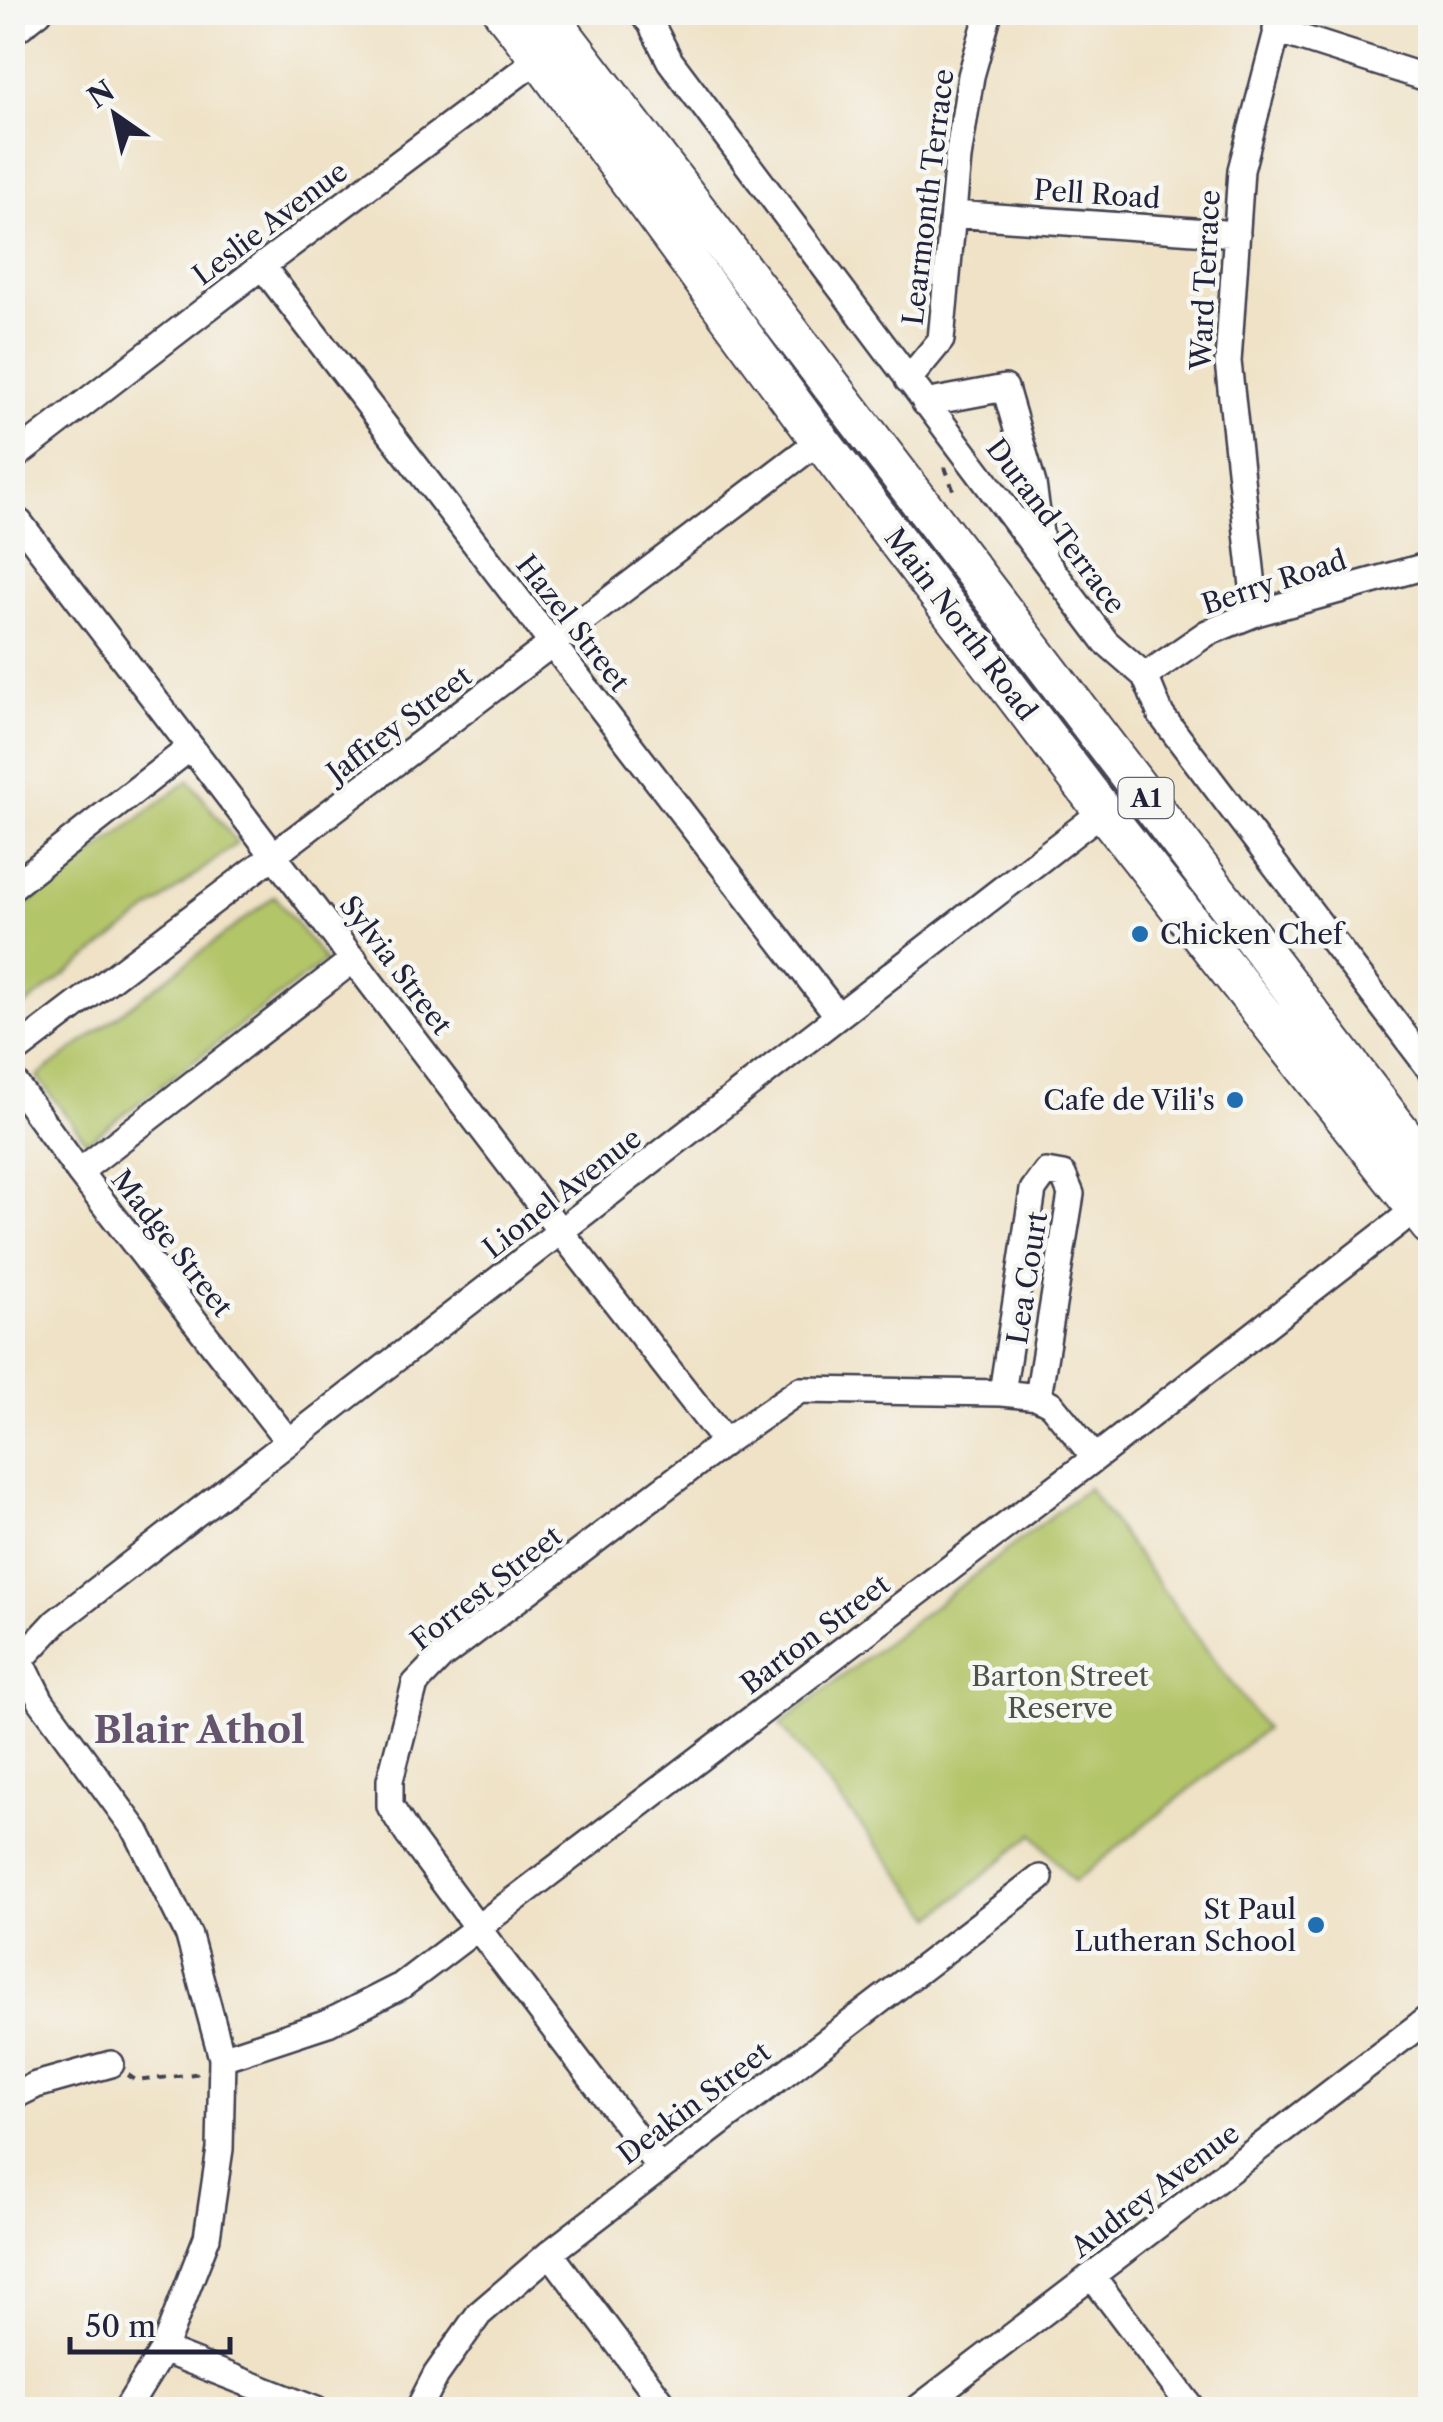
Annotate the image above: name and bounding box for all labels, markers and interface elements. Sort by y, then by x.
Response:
north arrow [65,65,165,165]
street label: Learmonth Terrace [895,67,961,327]
text: N [81,73,121,115]
street label: Leslie Avenue [186,154,354,292]
street label: Pell Road [1033,173,1161,215]
street label: Ward Terrace [1183,189,1227,372]
street label: Durand Terrace [979,432,1133,620]
street label: Main North Road [878,521,1044,727]
street label: Berry Road [1197,543,1351,621]
street label: Hazel Street [509,548,637,698]
street label: Jaffrey Street [317,659,478,792]
road number: A1 [1118,778,1174,818]
street label: Sylvia Street [333,889,459,1041]
place label: Chicken Chef [1160,917,1346,951]
marker: Chicken Chef [1129,923,1151,945]
place label: Cafe de Vili's [1043,1083,1215,1117]
marker: Cafe de Vili's [1224,1089,1246,1111]
street label: Lionel Avenue [476,1121,648,1265]
street label: Madge Street [104,1163,240,1323]
street label: Lea Court [1000,1209,1054,1347]
street label: Forrest Street [404,1519,568,1657]
street label: Barton Street [734,1567,896,1701]
park label: Barton Street Reserve [971,1659,1149,1725]
district label: Blair Athol [93,1706,305,1753]
place label: St Paul Lutheran School [1074,1892,1296,1958]
marker: St Paul Lutheran School [1305,1914,1327,1936]
street label: Deakin Street [611,2035,777,2171]
street label: Audrey Avenue [1063,2116,1246,2265]
scale bar [70,2292,230,2354]
text: 50 m [85,2308,156,2345]

